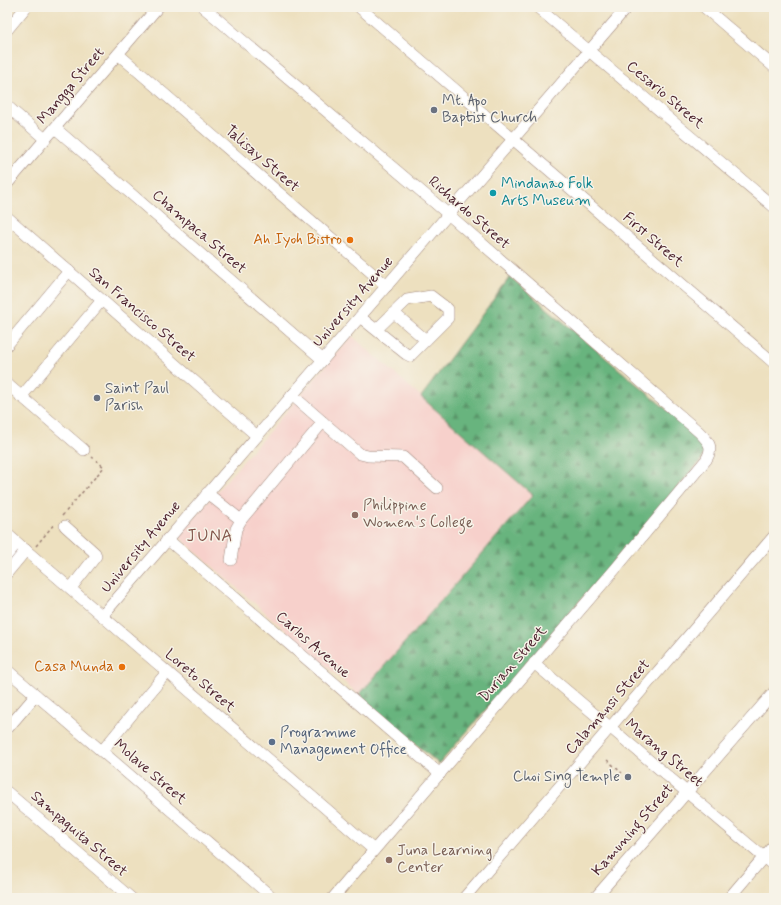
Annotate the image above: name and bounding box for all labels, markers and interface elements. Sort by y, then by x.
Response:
street label: Mangga Street [33,43,110,129]
street label: Cesario Street [622,57,708,134]
place label: Mt. Apo Baptist Church [442,91,538,128]
marker: Mt. Apo Baptist Church [429,105,439,115]
street label: Talisay Street [220,121,304,197]
street label: Richardo Street [424,172,514,254]
place label: Mindanao Folk Arts Museum [501,174,593,211]
street label: Champaca Street [148,185,250,279]
marker: Mindanao Folk Arts Museum [488,188,498,198]
street label: First Street [618,208,688,272]
place label: Ah Iyoh Bistro [253,230,342,250]
marker: Ah Iyoh Bistro [345,235,355,245]
street label: University Avenue [308,252,398,352]
street label: San Francisco Street [84,263,200,367]
place label: Saint Paul Parish [105,379,169,416]
marker: Saint Paul Parish [92,393,102,403]
place label: Philippine Women's College [363,496,473,534]
street label: University Avenue [97,497,186,597]
marker: Philippine Women's College [350,510,360,520]
district label: JUNA [187,525,233,547]
street label: Carlos Avenue [271,607,355,683]
street label: Durian Street [474,621,552,706]
street label: Loreto Street [160,645,240,717]
street label: Calamansi Street [561,655,655,759]
place label: Casa Munda [34,657,114,677]
marker: Casa Munda [117,662,127,672]
street label: Marang Street [621,714,708,792]
place label: Programme Management Office [280,723,407,761]
street label: Molave Street [109,735,191,809]
marker: Programme Management Office [267,737,277,747]
place label: Choi Sing Temple [513,767,620,788]
marker: Choi Sing Temple [623,772,633,782]
street label: Kamuning Street [588,780,679,881]
street label: Sampaguita Street [26,786,132,882]
place label: Juna Learning Center [397,841,492,878]
marker: Juna Learning Center [384,855,394,865]

